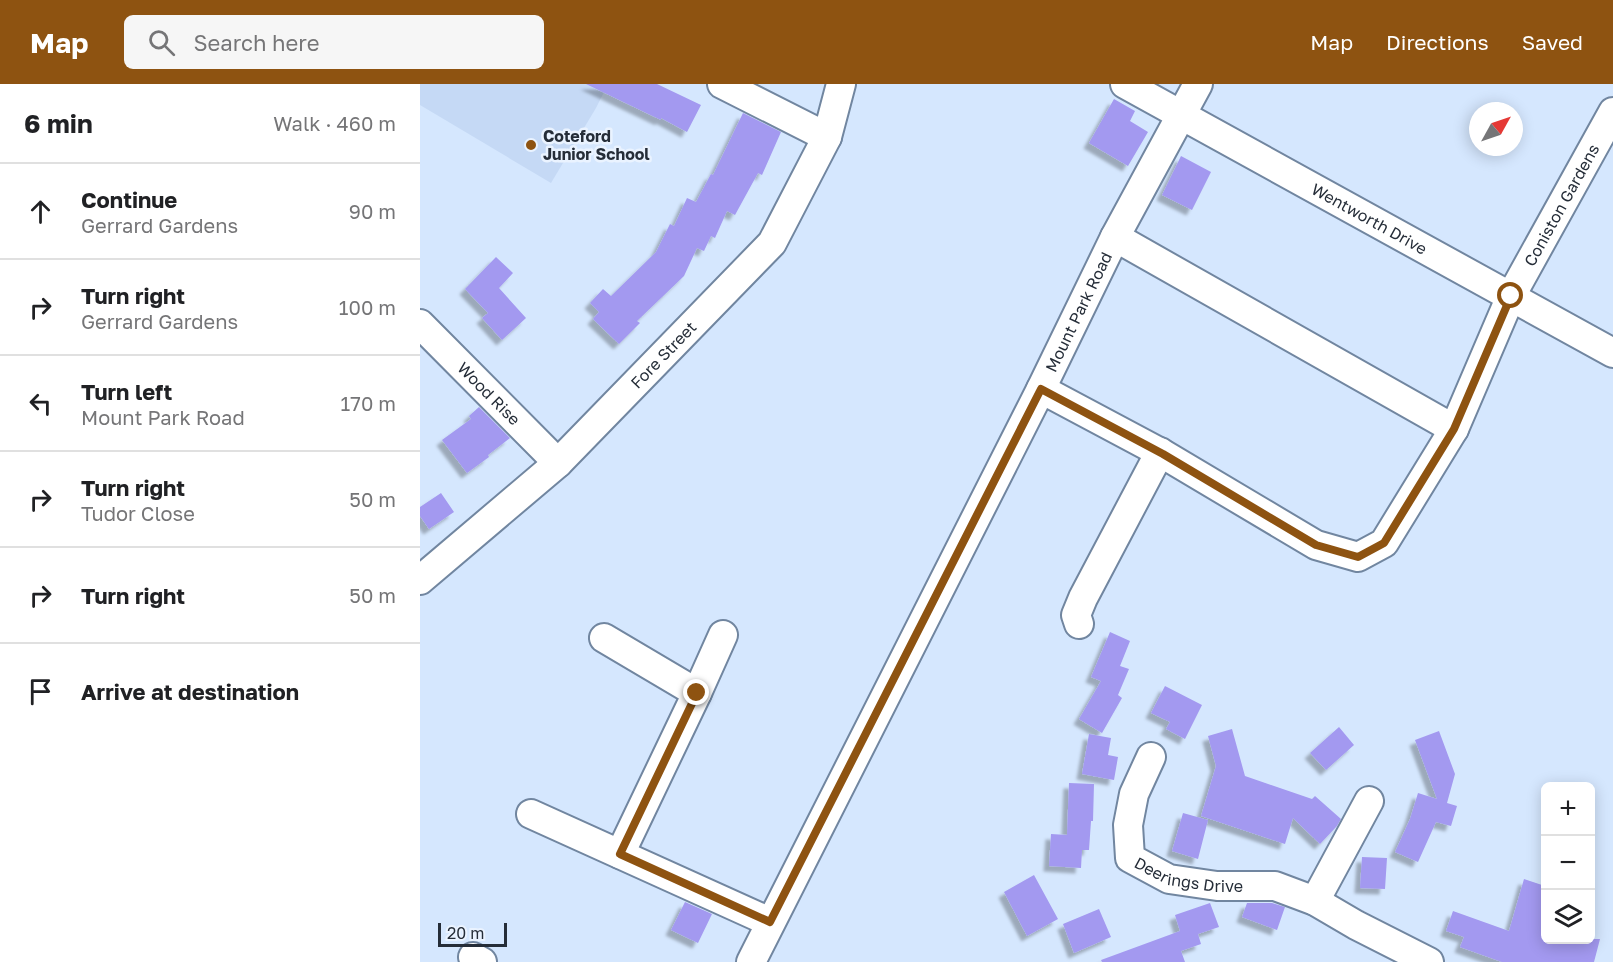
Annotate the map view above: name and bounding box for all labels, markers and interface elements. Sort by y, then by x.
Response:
search box [124,15,544,69]
text: Map [30,26,88,59]
icon: search [145,26,178,59]
text: Search here [193,29,319,56]
text: Map [1310,29,1353,55]
text: Directions [1386,29,1489,55]
text: Saved [1522,29,1583,55]
north arrow [1469,102,1523,156]
text: 6 min [24,108,93,139]
text: Walk · 460 m [273,111,396,135]
place label: Coteford Junior School [543,126,650,164]
marker: Coteford Junior School [524,138,538,152]
street label: Coniston Gardens [1520,140,1603,270]
street label: Wentworth Drive [1308,179,1431,259]
text: Continue [81,186,177,213]
icon: ahead [24,195,57,228]
text: 90 m [349,199,396,223]
text: Gerrard Gardens [81,213,238,237]
street label: Mount Park Road [1041,249,1116,375]
text: Turn right [81,282,185,309]
route start [1497,282,1523,308]
icon: right [24,291,57,324]
text: 100 m [339,295,396,319]
text: Gerrard Gardens [81,309,238,333]
street label: Fore Street [626,317,700,392]
street label: Wood Rise [453,358,525,429]
text: Turn left [81,378,172,405]
icon: left [24,387,57,420]
text: 170 m [341,391,396,415]
text: Mount Park Road [81,405,245,429]
text: Turn right [81,474,185,501]
icon: right [24,483,57,516]
text: 50 m [349,487,396,511]
text: Tudor Close [81,501,195,525]
icon: right [24,579,57,612]
text: Turn right [81,582,185,609]
text: 50 m [349,583,396,607]
icon: arrive [24,675,57,708]
text: Arrive at destination [81,678,299,705]
route end [683,679,709,705]
map controls [1541,782,1595,944]
button: + [1541,782,1595,836]
button: − [1541,836,1595,890]
street label: Deerings Drive [1131,852,1243,896]
button: layers [1541,890,1595,944]
scale bar [438,920,507,948]
text: 20 m [447,923,484,943]

